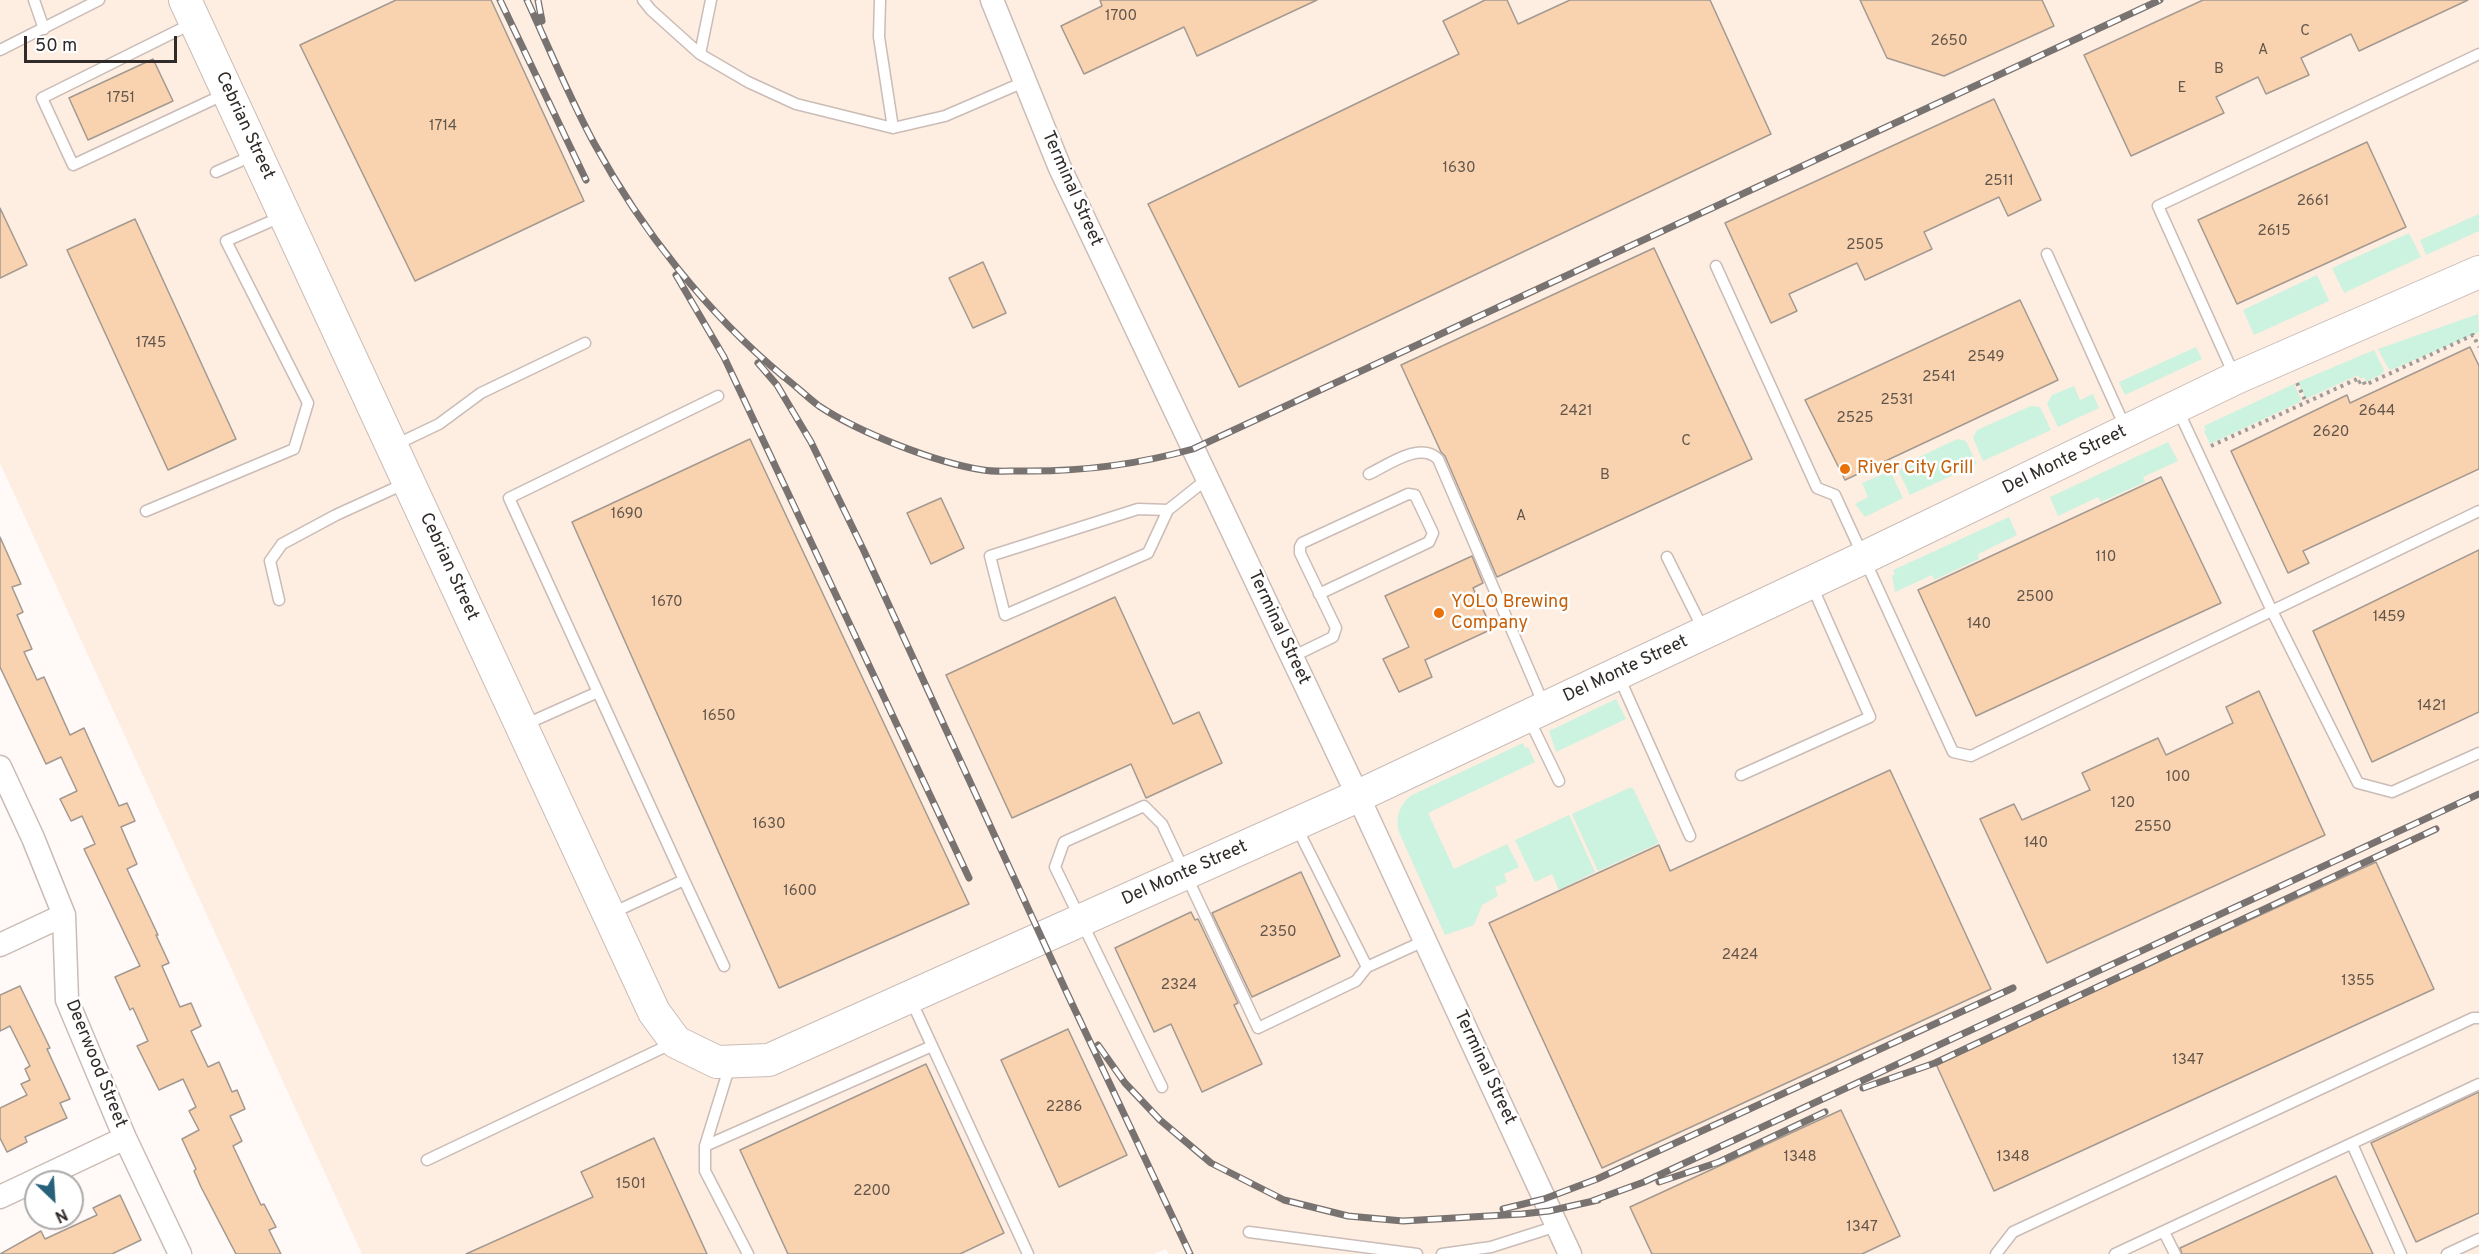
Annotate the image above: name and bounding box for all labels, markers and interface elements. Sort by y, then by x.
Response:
house number: 1700 [1105,8,1137,26]
house number: C [2300,23,2310,41]
scale bar [27,24,180,62]
house number: 2650 [1930,33,1968,51]
text: 50 m [35,35,77,58]
house number: A [2258,42,2268,60]
house number: B [2214,61,2224,79]
street label: Cebrian Street [210,69,278,183]
house number: E [2178,80,2186,98]
house number: 1751 [107,90,135,108]
house number: 1714 [429,118,457,136]
street label: Terminal Street [1036,128,1106,250]
house number: 1630 [1442,160,1476,178]
house number: 2511 [1984,173,2014,191]
house number: 2661 [2297,193,2329,211]
house number: 2615 [2257,223,2291,241]
house number: 2505 [1846,237,1884,255]
house number: 1745 [136,335,166,353]
house number: 2549 [1968,349,2004,367]
house number: 2541 [1922,369,1956,387]
house number: 2531 [1880,392,1914,410]
house number: 2421 [1559,403,1593,421]
house number: 2644 [2359,403,2395,421]
house number: 2525 [1837,410,1873,428]
street label: Del Monte Street [2000,422,2130,500]
house number: 2620 [2313,424,2349,442]
house number: C [1681,433,1691,451]
place label: River City Grill [1857,458,1974,480]
marker: River City Grill [1838,462,1852,476]
house number: B [1600,467,1610,485]
house number: 1690 [611,506,643,524]
house number: A [1516,508,1526,526]
street label: Cebrian Street [414,510,482,624]
house number: 110 [2096,549,2116,567]
street label: Terminal Street [1242,567,1314,689]
house number: 2500 [2016,589,2054,607]
place label: YOLO Brewing Company [1451,592,1569,634]
house number: 1670 [651,594,683,612]
marker: YOLO Brewing Company [1432,606,1446,620]
house number: 1459 [2373,609,2405,627]
house number: 140 [1967,616,1991,634]
street label: Del Monte Street [1560,632,1692,708]
house number: 1421 [2417,698,2447,716]
house number: 1650 [702,708,736,726]
house number: 100 [2166,769,2190,787]
house number: 120 [2111,795,2135,813]
house number: 1630 [752,816,786,834]
house number: 2550 [2134,819,2172,837]
house number: 140 [2024,835,2048,853]
street label: Del Monte Street [1119,837,1251,911]
house number: 1600 [783,883,817,901]
house number: 2350 [1259,924,1297,942]
house number: 2424 [1722,947,1758,965]
house number: 1355 [2341,973,2375,991]
house number: 2324 [1161,977,1197,995]
street label: Deerwood Street [59,997,131,1131]
street label: Terminal Street [1448,1007,1520,1129]
house number: 1347 [2172,1052,2204,1070]
house number: 2286 [1046,1099,1082,1117]
house number: 1348 [1783,1149,1817,1167]
house number: 1348 [1996,1149,2030,1167]
north arrow [24,1170,84,1230]
house number: 1501 [616,1176,646,1194]
house number: 2200 [853,1183,891,1201]
text: N [51,1203,70,1226]
house number: 1347 [1846,1219,1878,1237]

